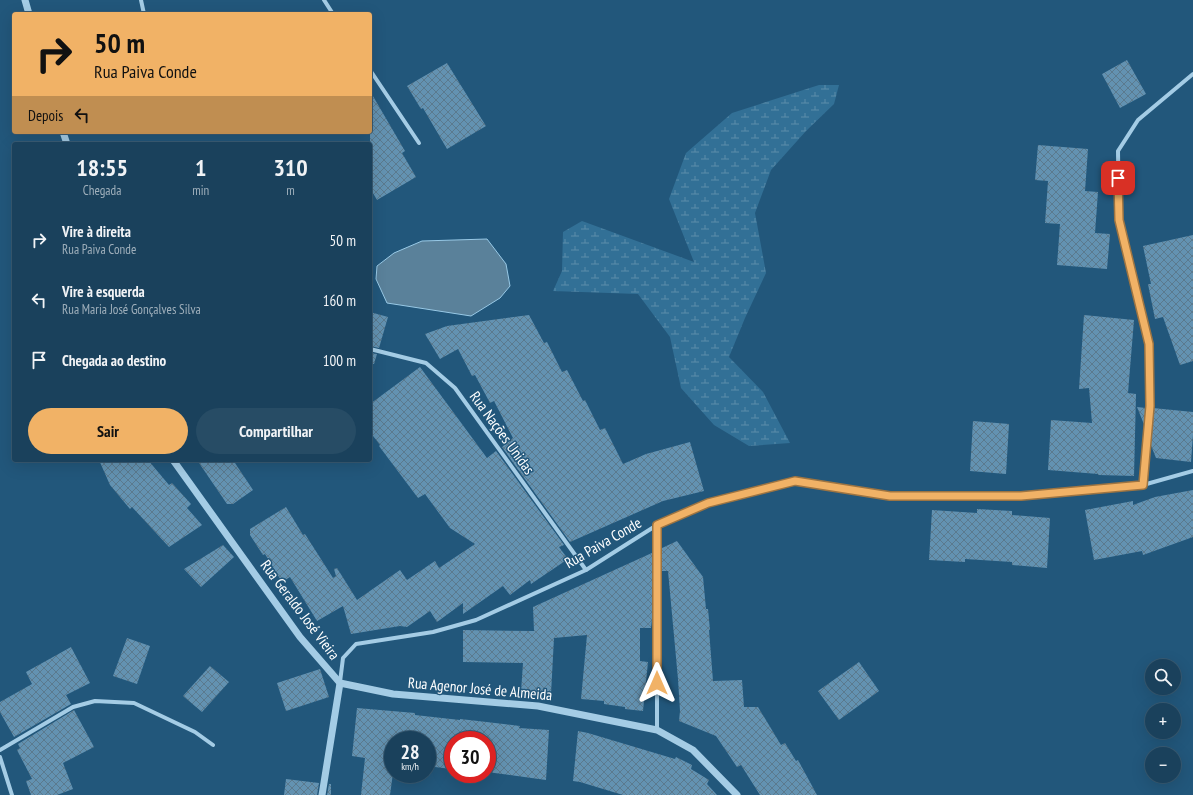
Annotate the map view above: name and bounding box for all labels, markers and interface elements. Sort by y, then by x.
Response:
text: 50 m [94,24,145,61]
icon: right [28,28,80,80]
text: Rua Paiva Conde [94,60,197,83]
icon: left [71,104,93,126]
text: Depois [28,106,63,125]
text: 18:55 [76,152,128,183]
text: 1 [195,152,206,183]
text: 310 [273,152,308,183]
pin [1101,161,1135,195]
icon: arrive [1107,167,1129,189]
text: Chegada [83,182,121,199]
text: min [192,182,209,199]
text: m [286,182,295,199]
text: Vire à direita [62,222,131,241]
icon: right [28,229,50,251]
text: 50 m [330,231,356,250]
text: Rua Paiva Conde [62,241,136,258]
text: Vire à esquerda [62,282,145,301]
icon: left [28,289,50,311]
text: 160 m [323,291,356,310]
text: Rua Maria José Gonçalves Silva [62,301,201,318]
icon: arrive [28,349,50,371]
text: Chegada ao destino [62,351,166,370]
text: 100 m [323,351,356,370]
street label: Rua Nações Unidas [466,387,539,478]
button: Sair [28,408,188,454]
button: Compartilhar [196,408,356,454]
street label: Rua Paiva Conde [561,513,645,572]
street label: Rua Geraldo José Vieira [257,556,344,663]
map controls [1145,659,1181,783]
button: search [1145,659,1181,695]
position arrow [636,662,678,704]
street label: Rua Agenor José de Almeida [407,673,553,704]
button: + [1145,703,1181,739]
speed limit sign: 30 [444,731,496,783]
text: 28 [400,739,420,765]
button: − [1145,747,1181,783]
text: km/h [401,760,419,773]

